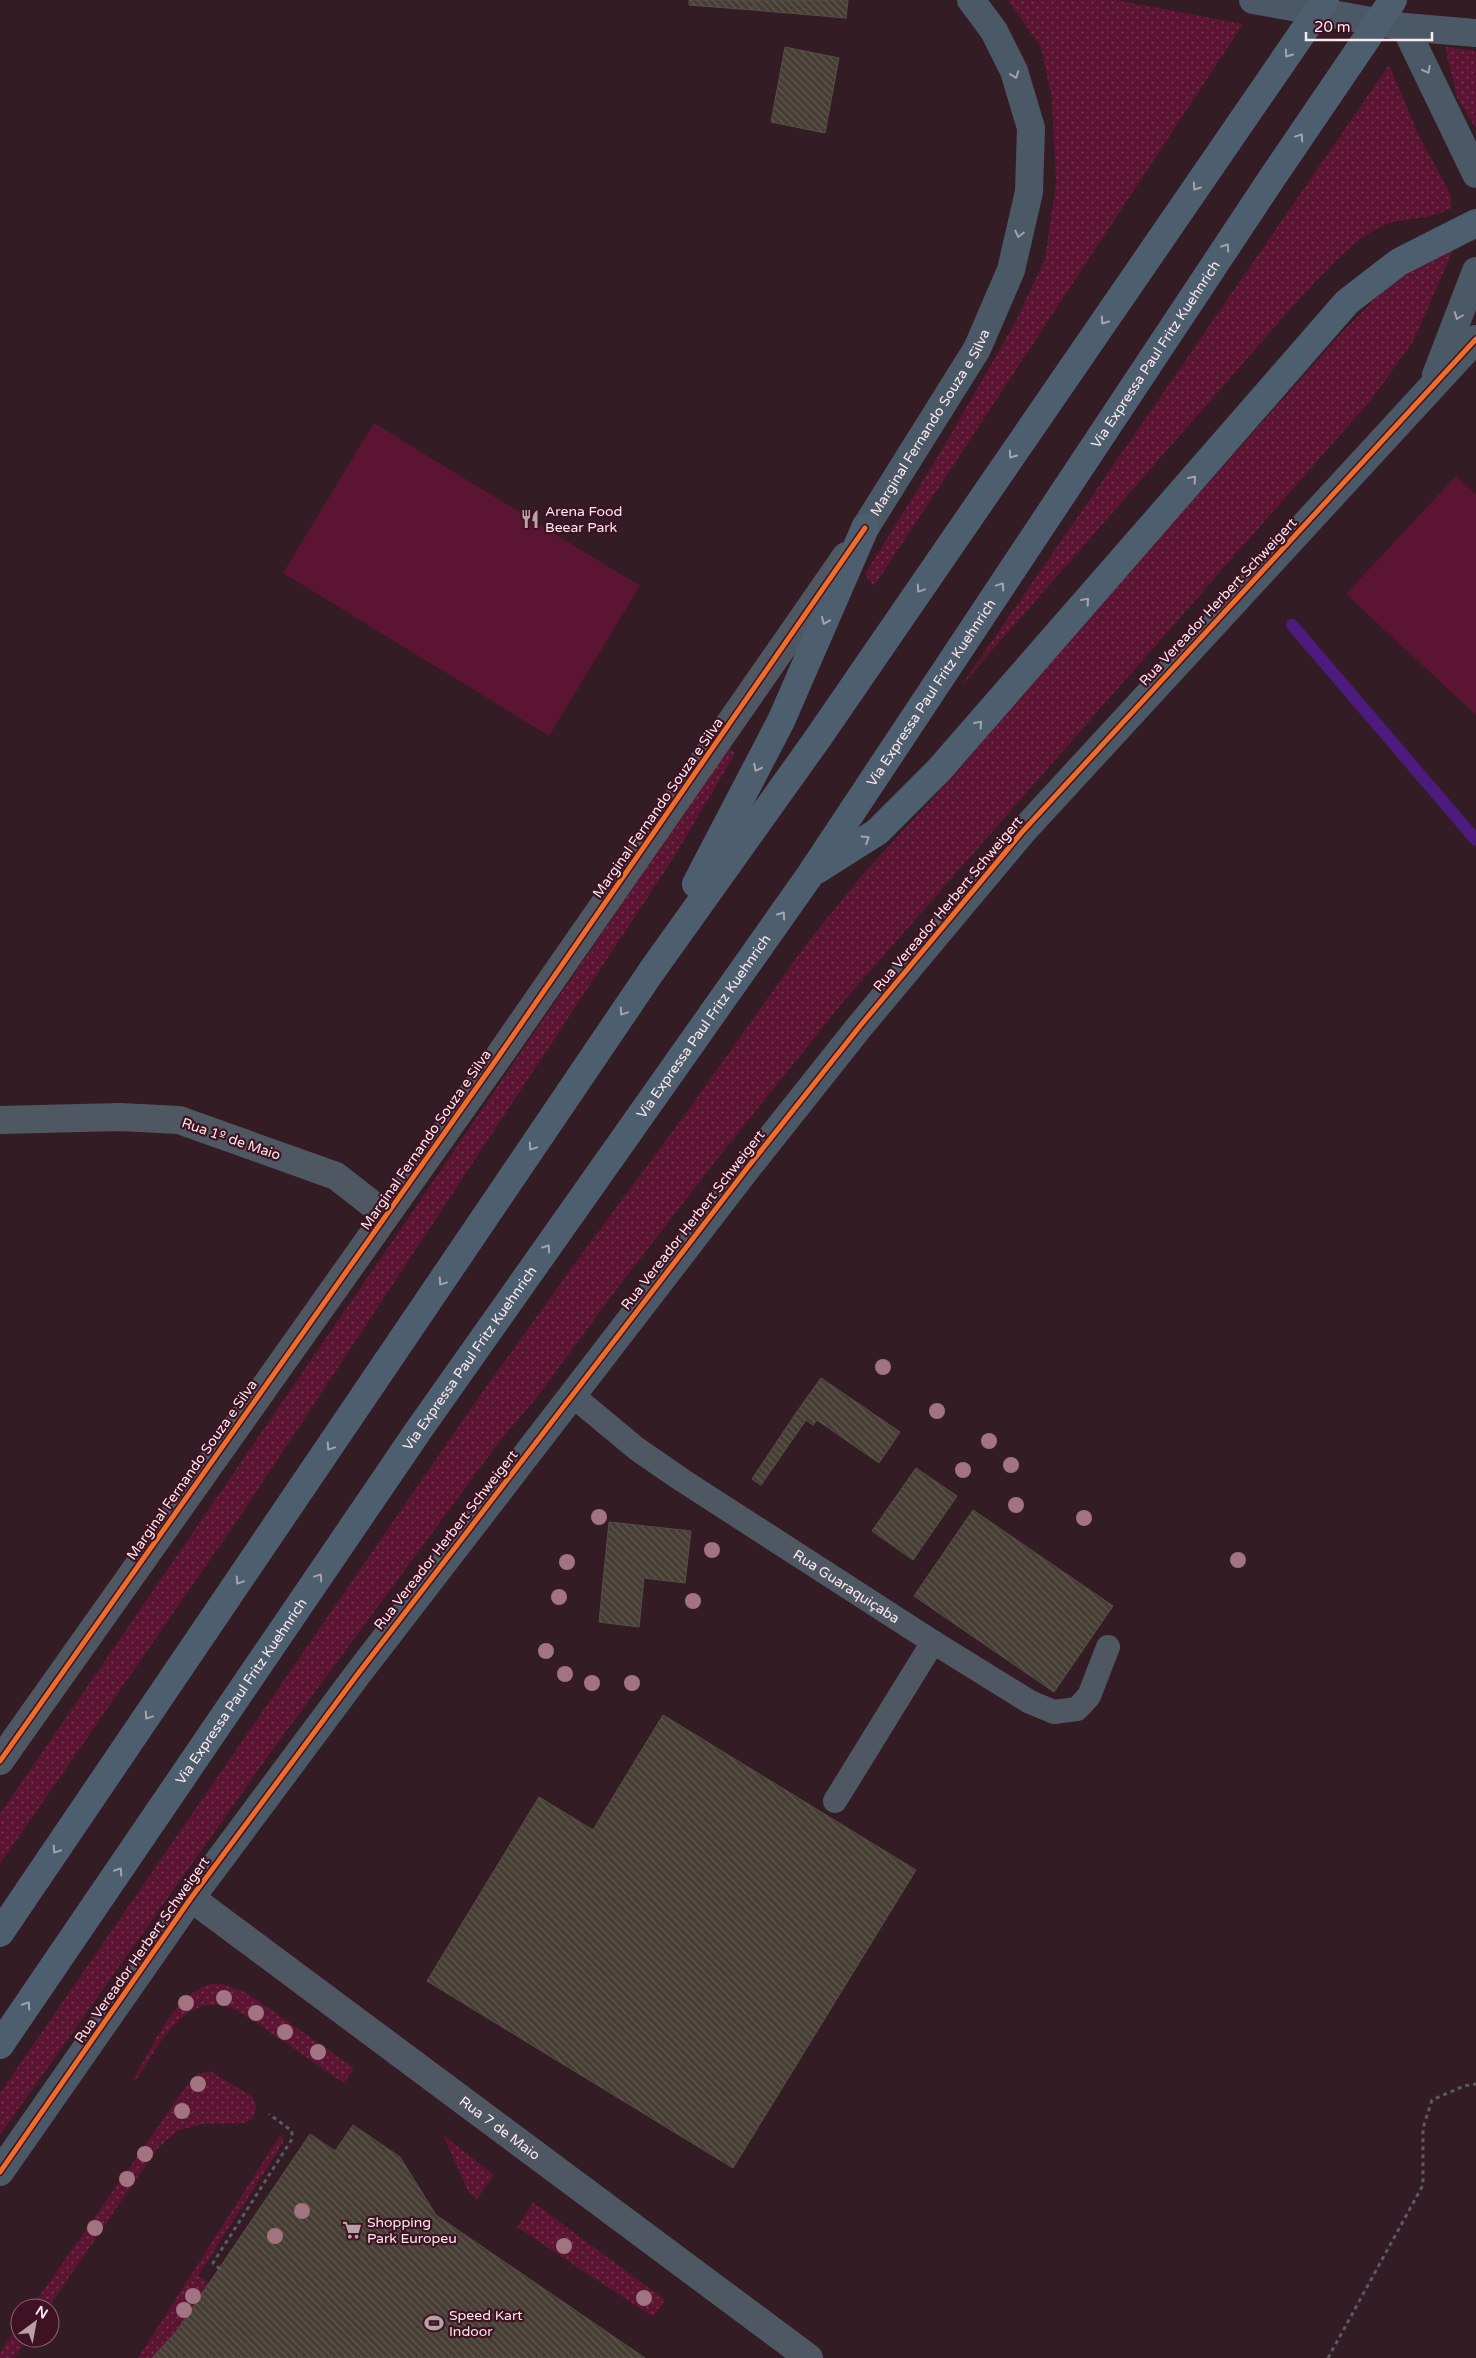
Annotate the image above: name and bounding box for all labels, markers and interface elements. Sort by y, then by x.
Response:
scale bar [1306,10,1432,42]
text: 20 m [1314,18,1351,36]
one-way arrow [1285,49,1294,58]
one-way arrow [1421,65,1431,74]
one-way arrow [1009,70,1019,79]
one-way arrow [1294,134,1303,143]
one-way arrow [1193,182,1202,191]
one-way arrow [1014,229,1025,238]
one-way arrow [1220,243,1230,252]
street label: Via Expressa Paul Fritz Kuehnrich [1087,257,1224,451]
one-way arrow [1454,312,1464,320]
one-way arrow [1101,315,1110,325]
street label: Marginal Fernando Souza e Silva [866,326,993,519]
one-way arrow [1009,449,1018,459]
one-way arrow [1187,475,1196,484]
place label: Arena Food Beear Park [545,503,622,536]
restaurant icon: Arena Food Beear Park [519,508,541,530]
street label: Rua Vereador Herbert Schweigert [1136,514,1301,689]
one-way arrow [917,583,926,593]
one-way arrow [995,583,1004,592]
street label: Via Expressa Paul Fritz Kuehnrich [863,596,999,789]
one-way arrow [1080,598,1089,607]
one-way arrow [821,616,832,625]
street label: Marginal Fernando Souza e Silva [589,715,727,901]
one-way arrow [974,721,982,730]
one-way arrow [752,763,763,772]
street label: Rua Vereador Herbert Schweigert [870,813,1027,995]
one-way arrow [860,836,869,846]
one-way arrow [776,911,785,921]
street label: Via Expressa Paul Fritz Kuehnrich [633,931,774,1122]
one-way arrow [620,1006,629,1016]
street label: Marginal Fernando Souza e Silva [357,1047,495,1233]
street label: Rua 1º de Maio [179,1114,283,1164]
street label: Rua Vereador Herbert Schweigert [618,1126,769,1313]
one-way arrow [529,1142,539,1151]
one-way arrow [541,1244,550,1254]
street label: Via Expressa Paul Fritz Kuehnrich [399,1263,540,1454]
one-way arrow [438,1276,448,1285]
street label: Marginal Fernando Souza e Silva [123,1377,261,1563]
one-way arrow [327,1441,336,1450]
street label: Rua Vereador Herbert Schweigert [371,1446,522,1633]
street label: Rua Guaraquiçaba [790,1546,903,1627]
one-way arrow [313,1573,322,1583]
one-way arrow [236,1575,245,1585]
street label: Via Expressa Paul Fritz Kuehnrich [172,1595,310,1787]
one-way arrow [145,1710,154,1719]
one-way arrow [53,1845,63,1854]
street label: Rua Vereador Herbert Schweigert [71,1853,213,2046]
one-way arrow [113,1867,122,1876]
one-way arrow [21,2001,31,2010]
street label: Rua 7 de Maio [456,2092,544,2163]
place label: Shopping Park Europeu [367,2214,457,2247]
supermarket icon: Shopping Park Europeu [341,2219,363,2241]
north arrow [10,2298,60,2348]
text: N [32,2302,51,2323]
place label: Speed Kart Indoor [449,2307,523,2340]
sports icon: Speed Kart Indoor [423,2312,445,2334]

